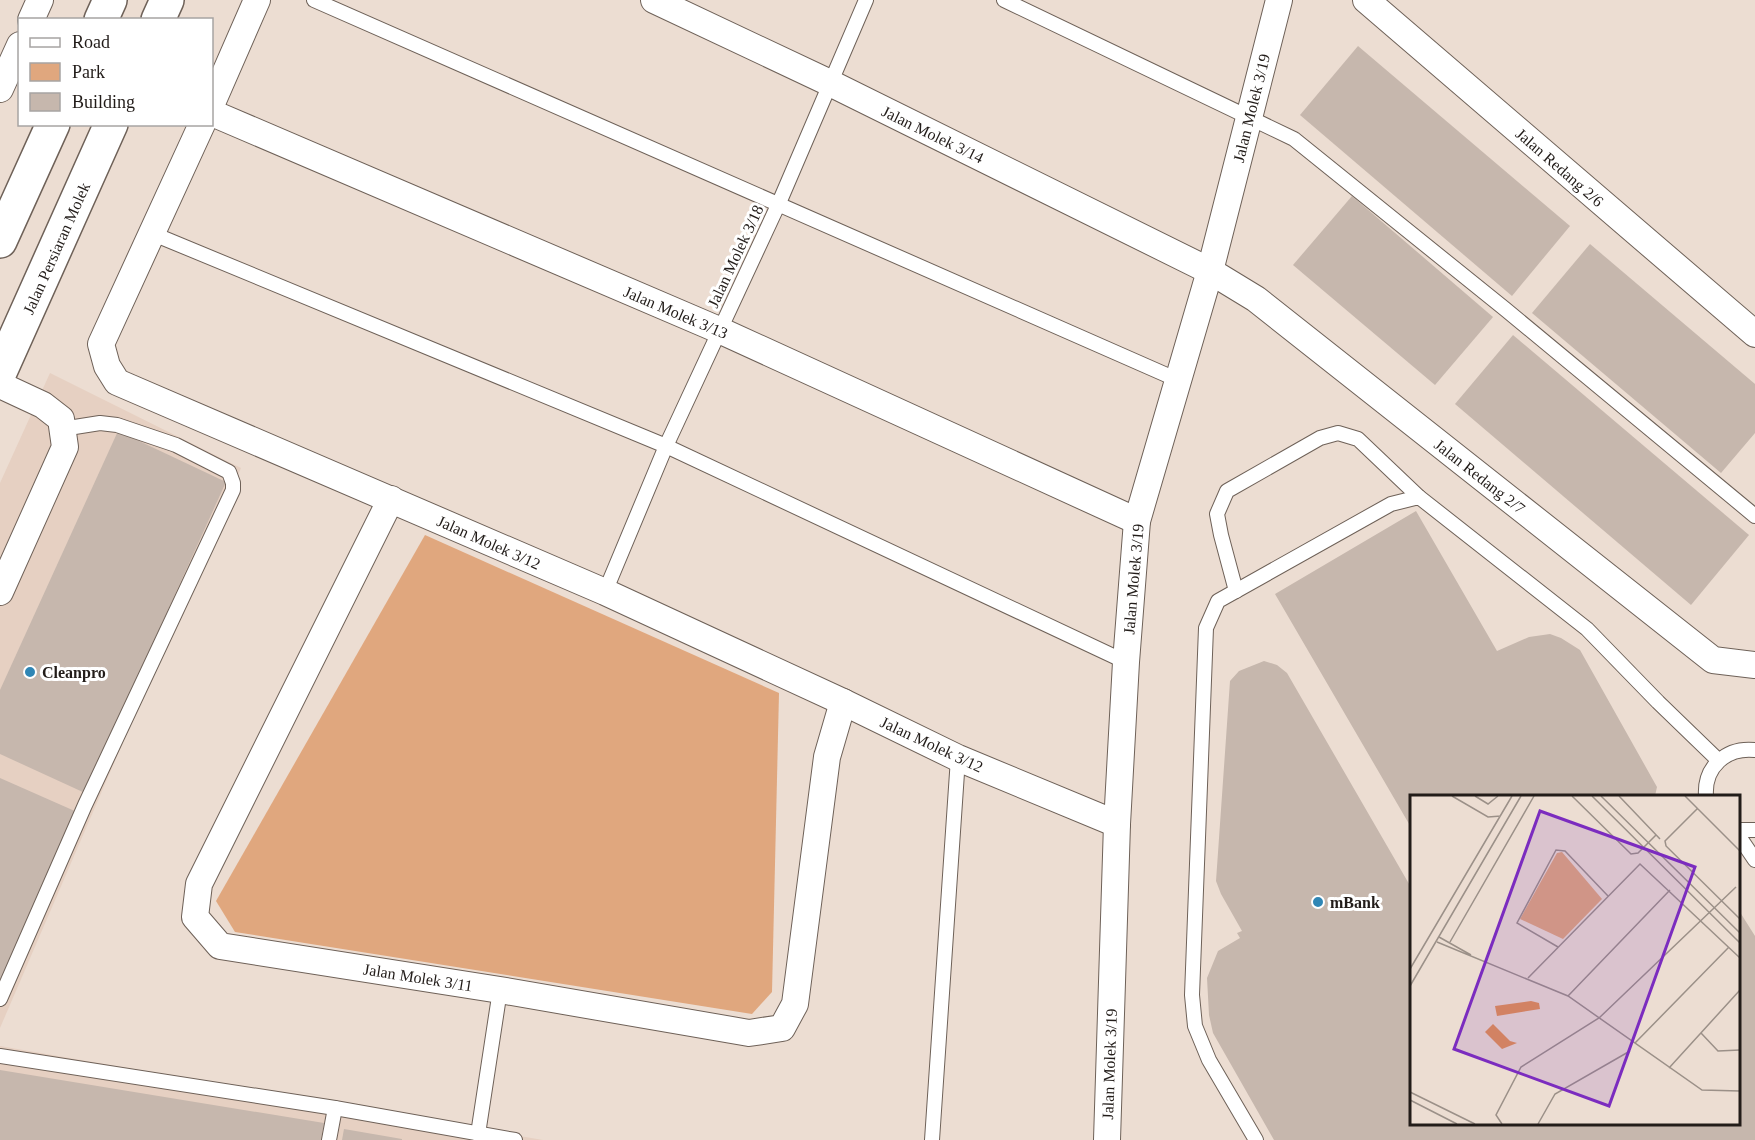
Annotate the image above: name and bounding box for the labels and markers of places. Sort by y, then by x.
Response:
place label: Cleanpro [42,664,106,682]
marker: Cleanpro [23,665,37,679]
place label: mBank [1330,894,1380,911]
marker: mBank [1311,895,1325,909]

